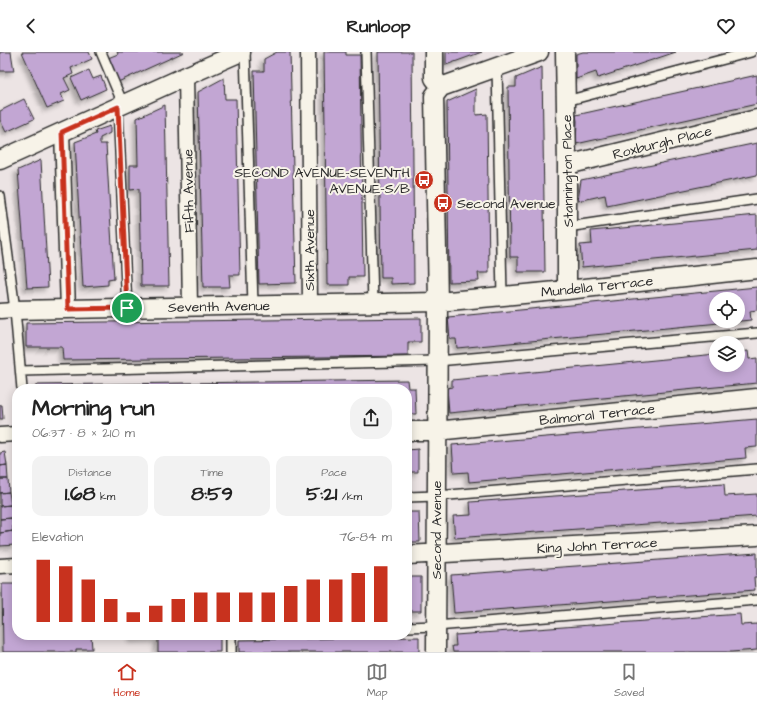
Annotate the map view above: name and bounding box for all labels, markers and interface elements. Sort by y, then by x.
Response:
text: Runloop [346,14,411,39]
icon: back [20,15,42,37]
icon: heart [715,15,737,37]
street label: Stannington Place [557,114,579,228]
street label: Roxburgh Place [611,121,714,165]
street label: Fifth Avenue [178,148,200,233]
place label: SECOND AVENUE-SEVENTH AVENUE-S/B [234,163,411,199]
bus stop icon: SECOND AVENUE-SEVENTH AVENUE-S/B [413,169,435,191]
bus stop icon: Second Avenue [432,192,454,214]
place label: Second Avenue [457,194,556,214]
street label: Sixth Avenue [300,209,320,291]
street label: Mundella Terrace [540,271,655,303]
pin [110,291,144,325]
map controls [709,292,745,372]
button: locate [709,292,745,328]
street label: Seventh Avenue [168,296,271,318]
icon: arrive [116,297,138,319]
button: layers [709,336,745,372]
text: Morning run [32,393,155,424]
button: share [350,397,392,439]
street label: Balmoral Terrace [538,399,656,431]
text: 06:37 · 8 × 210 m [32,424,135,442]
text: Distance [69,465,111,480]
text: Time [200,465,224,480]
text: Pace [321,465,347,480]
text: 1.68 [65,480,96,508]
text: 8:59 [191,480,233,508]
text: 5:21 [306,480,337,508]
street label: Second Avenue [427,480,447,579]
text: km [96,489,115,504]
text: /km [337,489,362,504]
text: Elevation [32,528,83,546]
text: 76–84 m [339,528,392,546]
street label: King John Terrace [536,533,658,559]
tab: Home [113,661,140,700]
tab: Map [366,661,388,700]
tab: Saved [614,661,644,700]

